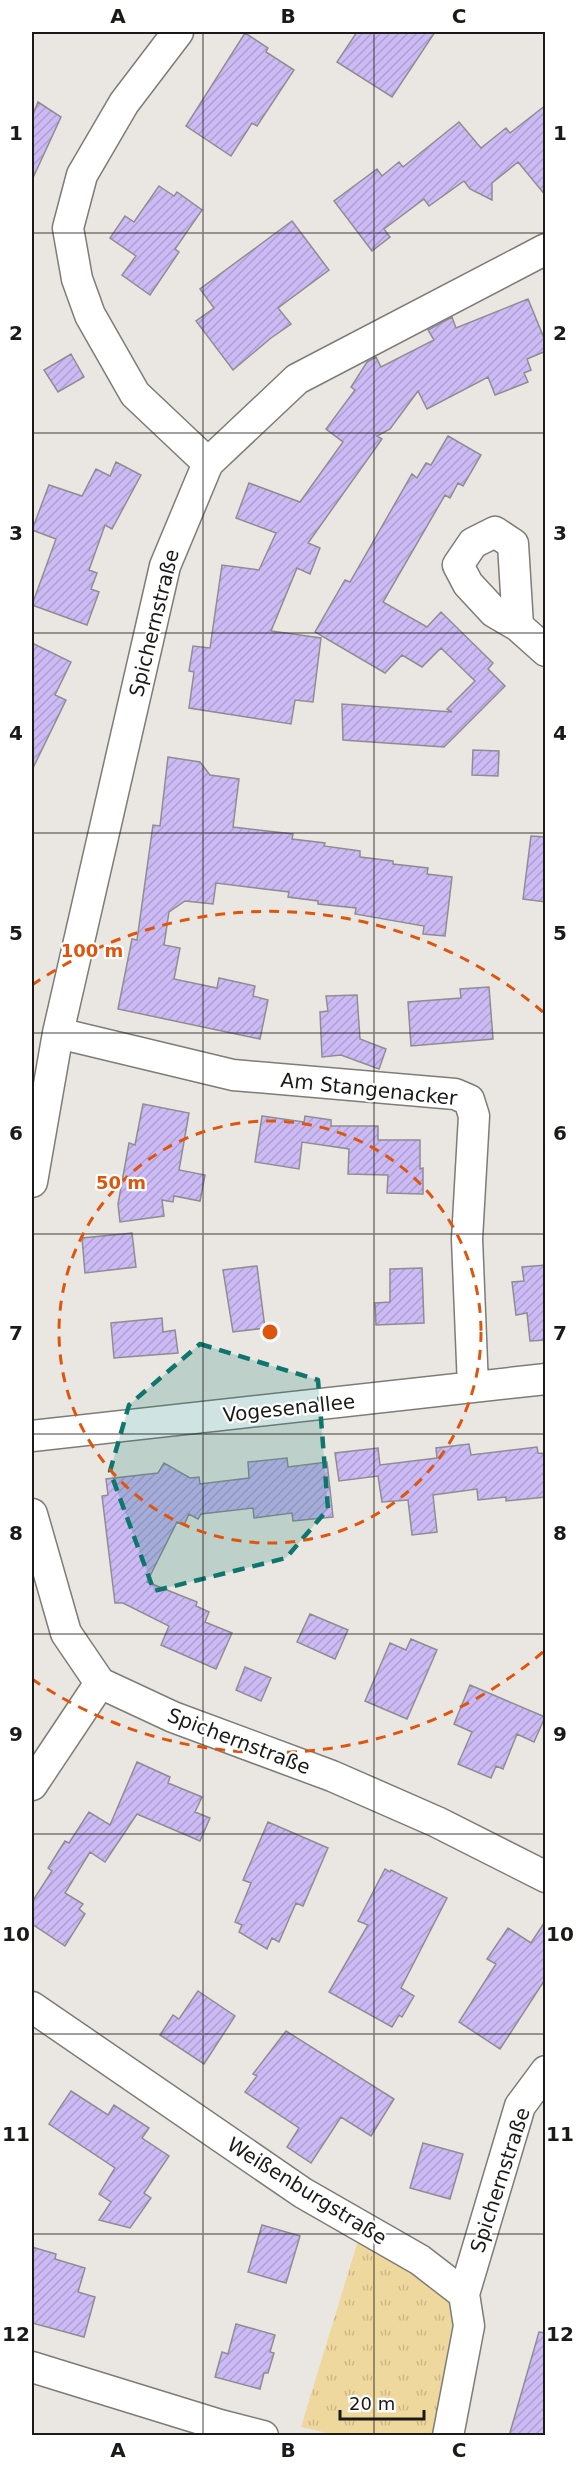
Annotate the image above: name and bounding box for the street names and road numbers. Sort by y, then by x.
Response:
street label: Spichernstraße [124,547,184,699]
street label: Am Stangenacker [280,1068,459,1110]
street label: Vogesenallee [222,1389,356,1427]
street label: Spichernstraße [164,1703,314,1779]
street label: Spichernstraße [465,2104,535,2256]
street label: Weißenburgstraße [223,2132,391,2250]

